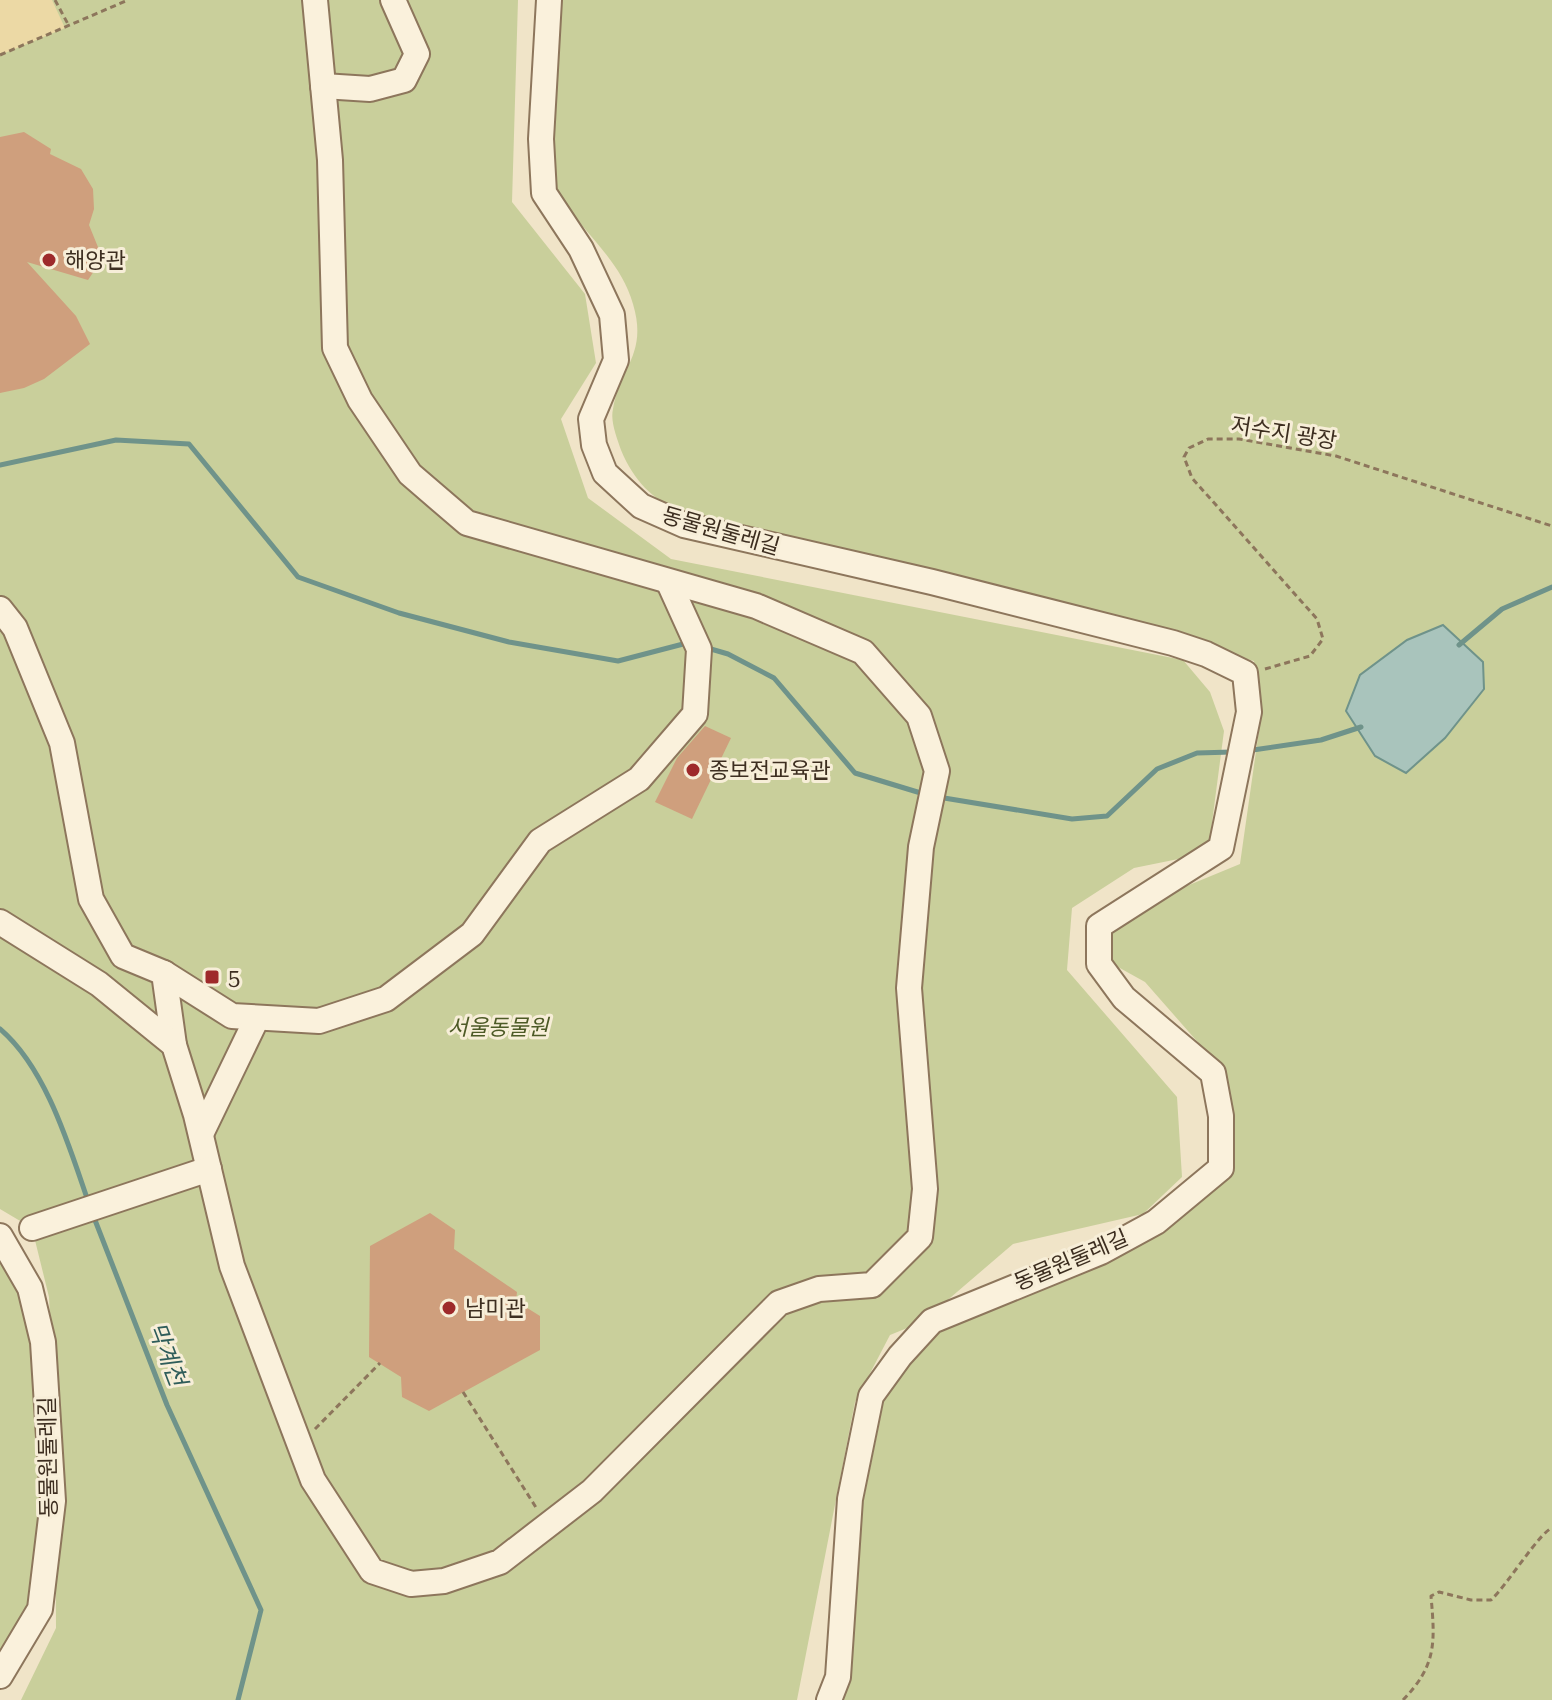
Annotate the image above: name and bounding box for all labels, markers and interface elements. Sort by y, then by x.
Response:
place label: 해양관 [65,248,126,273]
marker: 해양관 [40,251,58,269]
street label: 저수지 광장 [1229,412,1339,454]
street label: 동물원둘레길 [659,502,783,560]
place label: 종보전교육관 [709,758,830,783]
marker: 종보전교육관 [684,761,702,779]
place label: 5 [228,965,240,990]
marker: 5 [203,968,221,986]
park label: 서울동물원 [447,1015,550,1040]
street label: 동물원둘레길 [1010,1225,1132,1295]
place label: 남미관 [465,1296,526,1321]
marker: 남미관 [440,1299,458,1317]
water label: 막계천 [142,1318,193,1393]
street label: 동물원둘레길 [34,1396,62,1518]

